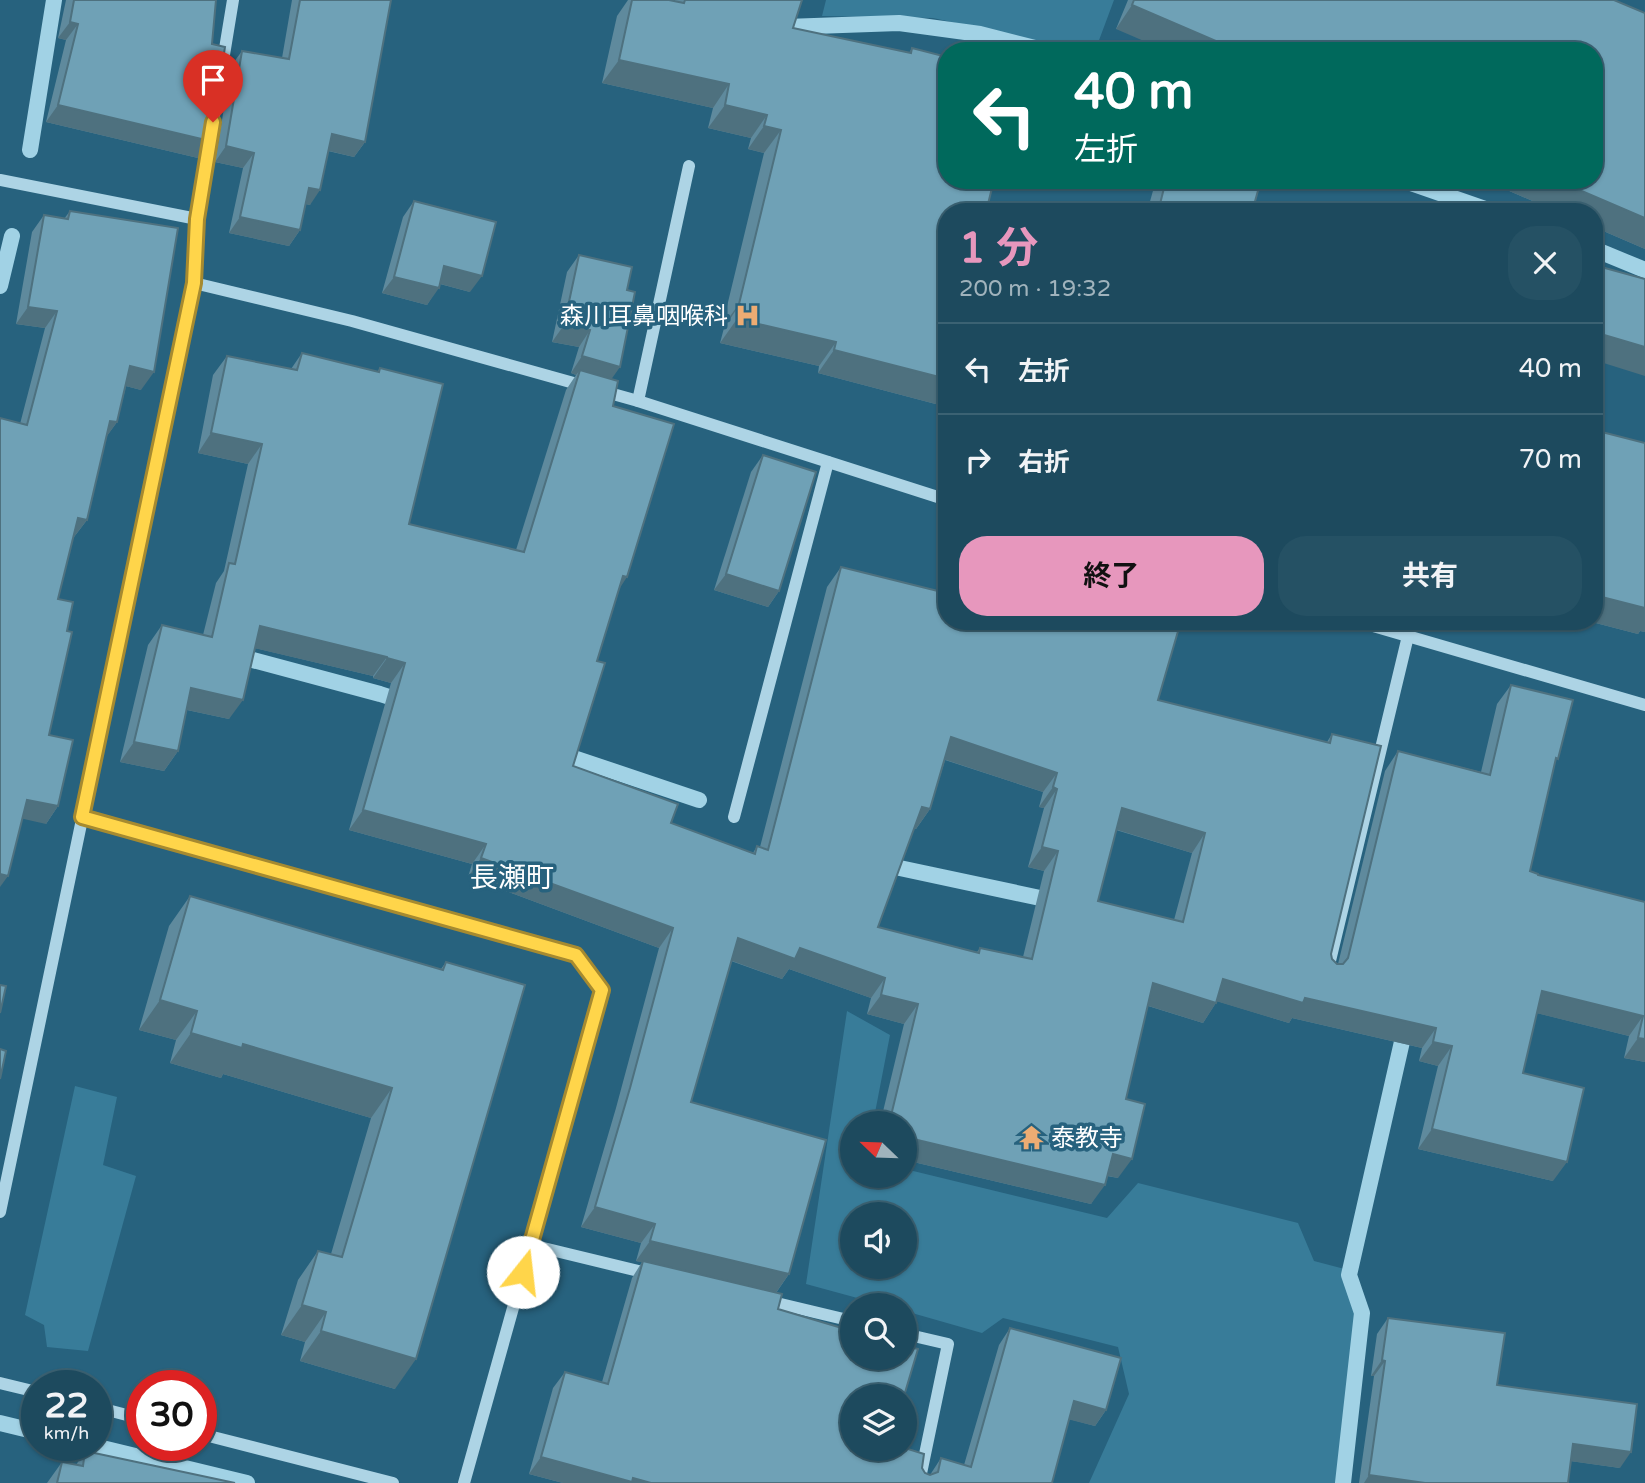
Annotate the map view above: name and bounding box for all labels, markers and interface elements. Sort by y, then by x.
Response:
pin [183,50,243,122]
icon: arrive [194,61,232,99]
text: 40 m [1074,63,1193,122]
icon: left [959,70,1050,161]
text: 左折 [1074,131,1138,169]
text: 1 分 [959,223,1038,274]
button: close [1508,226,1582,300]
text: 200 m · 19:32 [959,275,1111,303]
place label: 森川耳鼻咽喉科 [560,302,728,331]
hospital icon: 森川耳鼻咽喉科 [734,302,762,330]
icon: left [959,350,997,388]
text: 40 m [1519,353,1582,384]
text: 左折 [1018,356,1070,387]
icon: right [959,441,997,479]
text: 70 m [1519,444,1582,475]
text: 右折 [1018,447,1070,478]
button: 終了 [959,536,1264,616]
button: 共有 [1278,536,1582,616]
district label: 長瀬町 [470,861,554,895]
north arrow [840,1111,917,1188]
map controls [840,1111,917,1461]
temple icon: 泰教寺 [1017,1124,1045,1152]
place label: 泰教寺 [1051,1124,1123,1153]
button: sound [840,1202,917,1279]
position arrow [486,1235,560,1309]
button: search [840,1293,917,1370]
speed limit sign: 30 [126,1370,217,1461]
button: layers [840,1384,917,1461]
text: 22 [45,1385,88,1427]
text: km/h [44,1422,89,1444]

